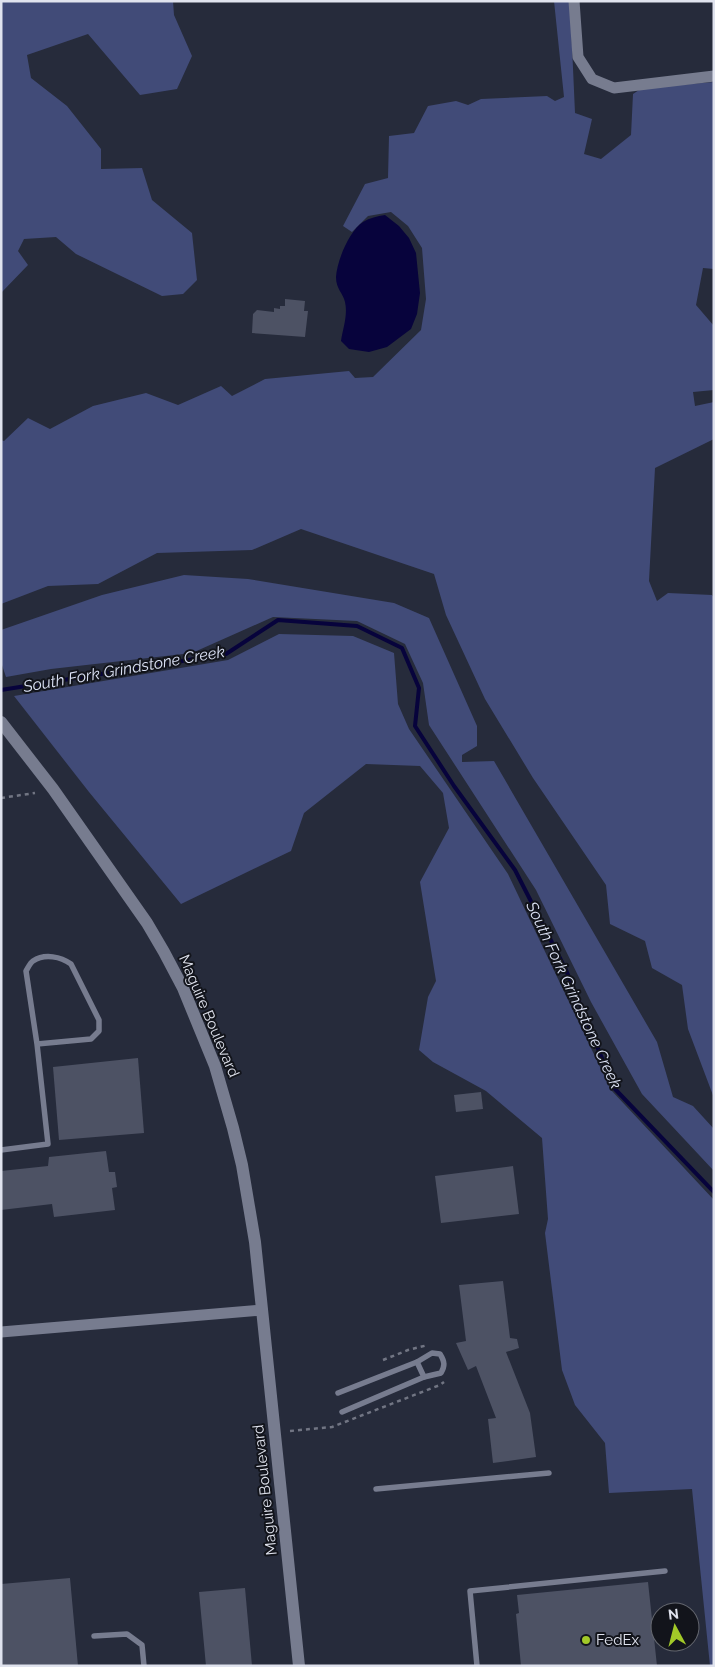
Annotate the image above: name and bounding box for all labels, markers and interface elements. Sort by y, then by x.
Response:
water label: South Fork Grindstone Creek [21,642,227,696]
water label: South Fork Grindstone Creek [522,897,626,1092]
street label: Maguire Boulevard [175,952,243,1080]
street label: Maguire Boulevard [249,1424,281,1556]
north arrow [650,1602,700,1652]
text: N [667,1606,680,1623]
place label: FedEx [596,1631,640,1649]
marker: FedEx [580,1634,592,1646]

